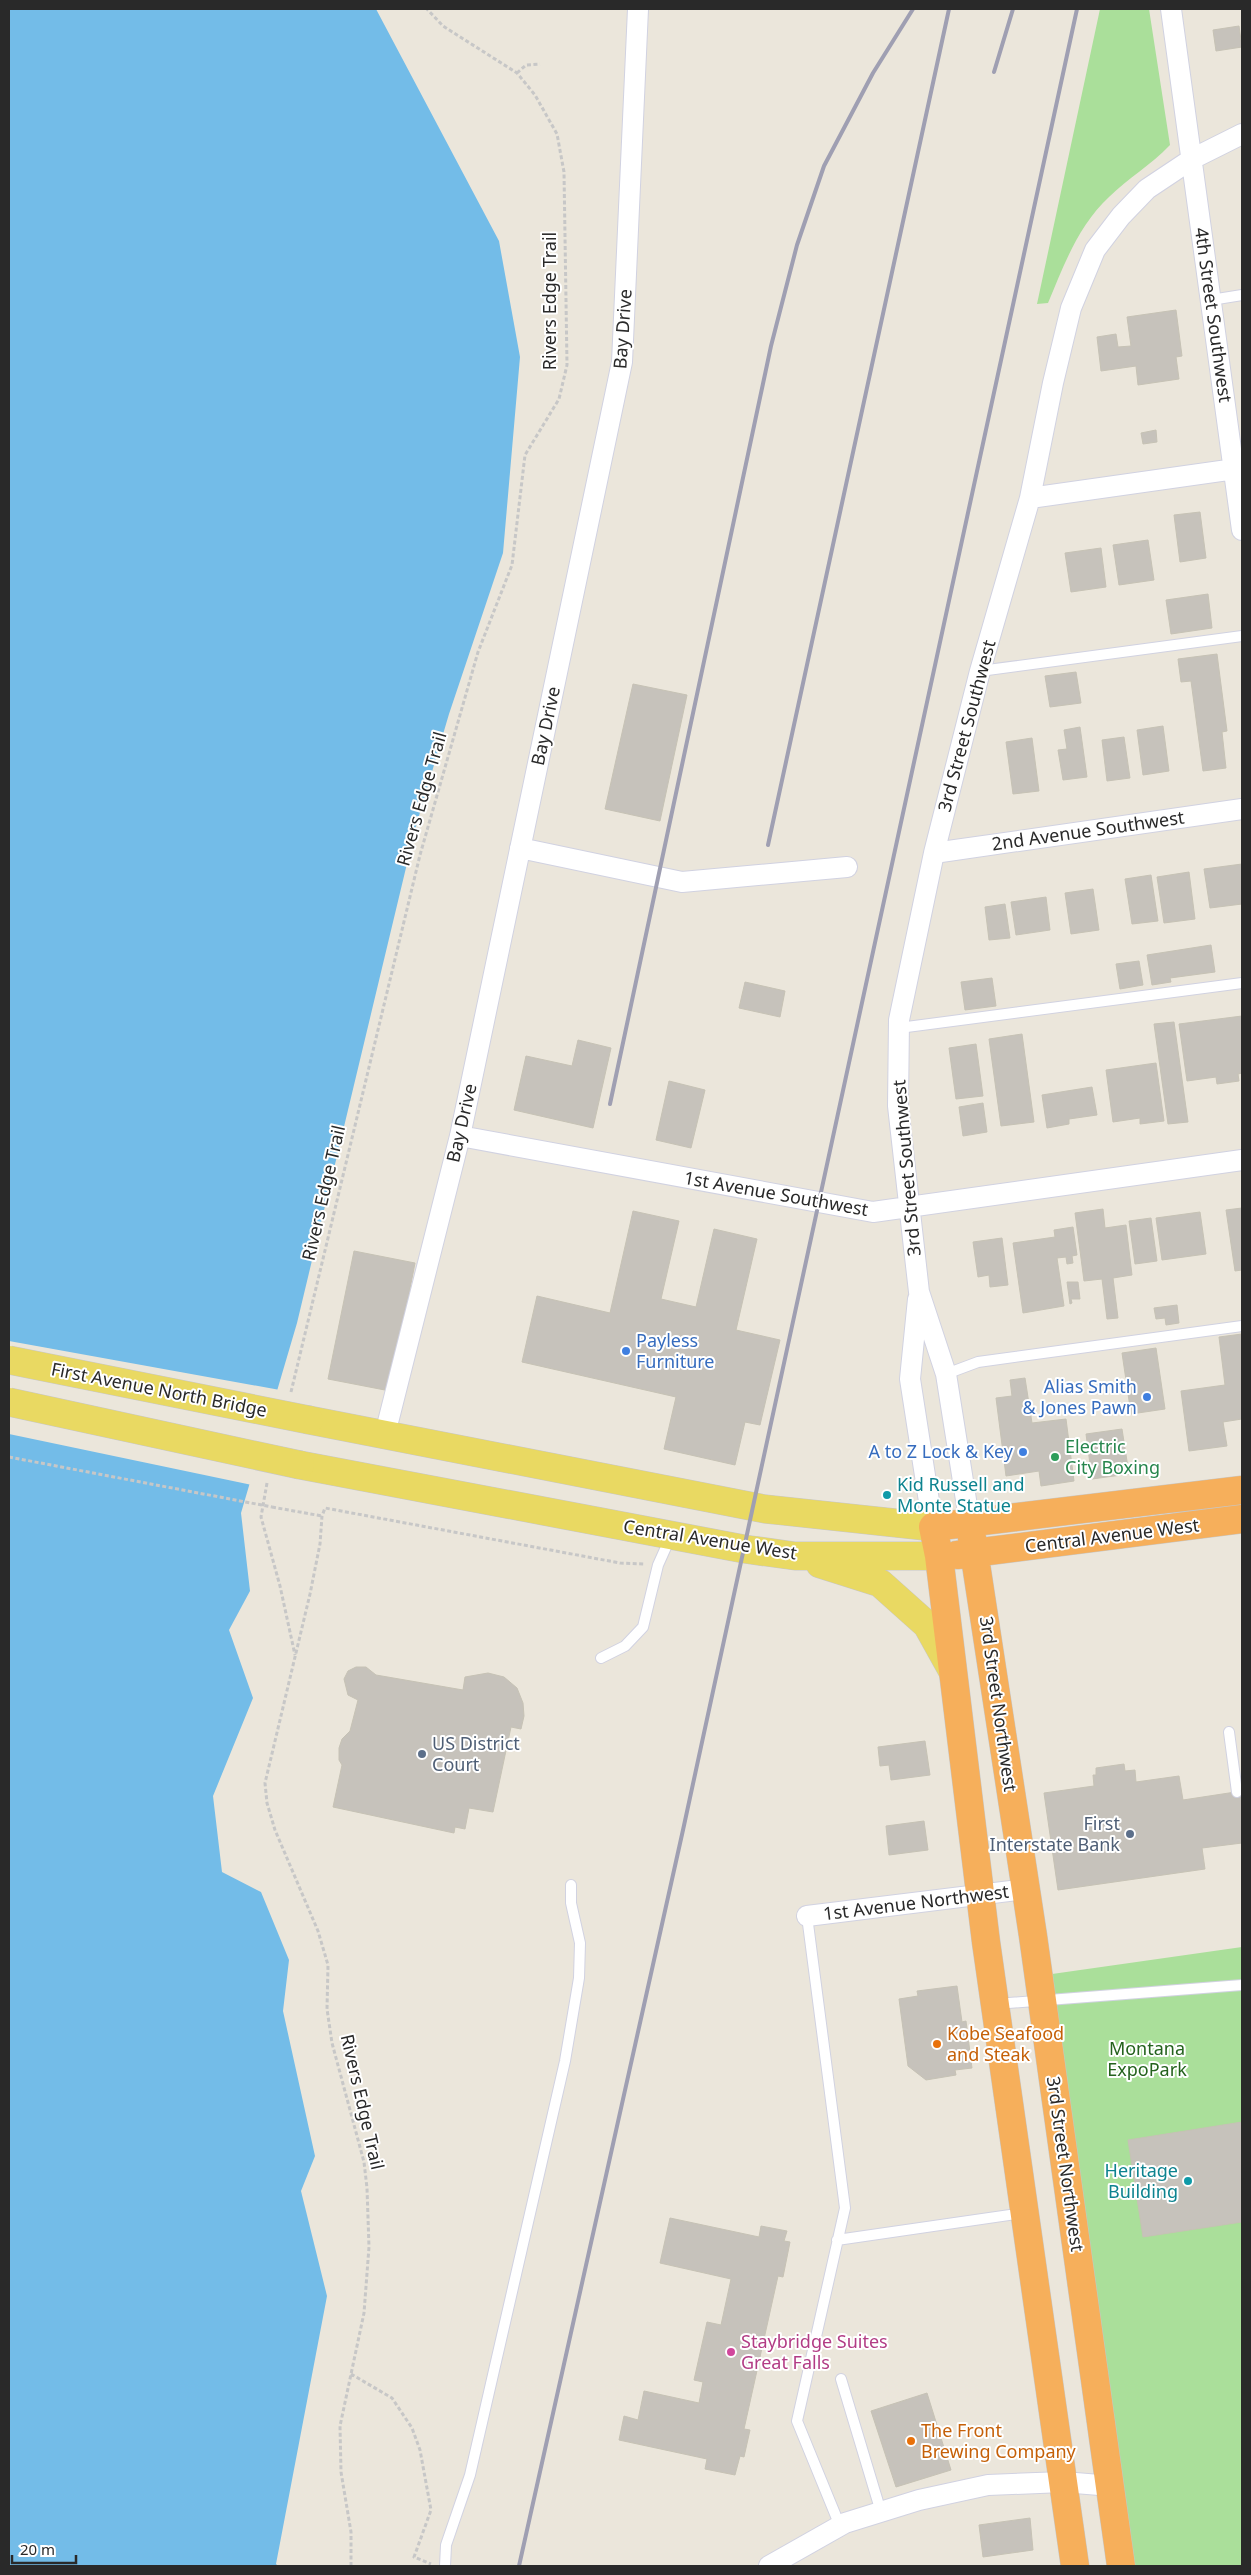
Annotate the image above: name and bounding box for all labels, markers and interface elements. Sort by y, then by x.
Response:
street label: 4th Street Southwest [1190,226,1238,404]
street label: Rivers Edge Trail [537,232,561,370]
street label: Bay Drive [607,288,637,370]
street label: 3rd Street Southwest [932,637,1001,814]
street label: Bay Drive [525,684,565,767]
street label: Rivers Edge Trail [390,729,452,869]
street label: 2nd Avenue Southwest [990,805,1186,855]
street label: 3rd Street Southwest [886,1078,926,1257]
street label: Bay Drive [440,1081,482,1165]
street label: Rivers Edge Trail [296,1123,350,1263]
street label: 1st Avenue Southwest [682,1165,871,1221]
place label: Payless Furniture [636,1328,715,1373]
marker: Payless Furniture [620,1345,632,1357]
street label: First Avenue North Bridge [49,1356,269,1422]
place label: Alias Smith & Jones Pawn [1023,1374,1137,1419]
marker: Alias Smith & Jones Pawn [1141,1391,1153,1403]
place label: Electric City Boxing [1065,1434,1160,1479]
place label: A to Z Lock & Key [869,1439,1014,1463]
marker: A to Z Lock & Key [1017,1446,1029,1458]
marker: Electric City Boxing [1049,1451,1061,1463]
place label: Kid Russell and Monte Statue [897,1472,1025,1517]
marker: Kid Russell and Monte Statue [881,1489,893,1501]
street label: Central Avenue West [1023,1512,1201,1558]
street label: Central Avenue West [622,1513,799,1565]
street label: 3rd Street Northwest [975,1614,1023,1794]
place label: US District Court [432,1731,520,1776]
marker: US District Court [416,1748,428,1760]
place label: First Interstate Bank [990,1811,1120,1856]
marker: First Interstate Bank [1124,1828,1136,1840]
street label: 1st Avenue Northwest [822,1879,1011,1925]
place label: Kobe Seafood and Steak [947,2021,1064,2066]
street label: Rivers Edge Trail [336,2032,390,2172]
park label: Montana ExpoPark [1107,2036,1187,2081]
marker: Kobe Seafood and Steak [931,2038,943,2050]
street label: 3rd Street Northwest [1042,2074,1090,2254]
place label: Heritage Building [1105,2158,1178,2203]
marker: Heritage Building [1182,2175,1194,2187]
place label: Staybridge Suites Great Falls [741,2329,888,2374]
marker: Staybridge Suites Great Falls [725,2346,737,2358]
place label: The Front Brewing Company [921,2418,1077,2463]
marker: The Front Brewing Company [905,2435,917,2447]
scale bar [12,2532,76,2564]
text: 20 m [20,2539,55,2559]

